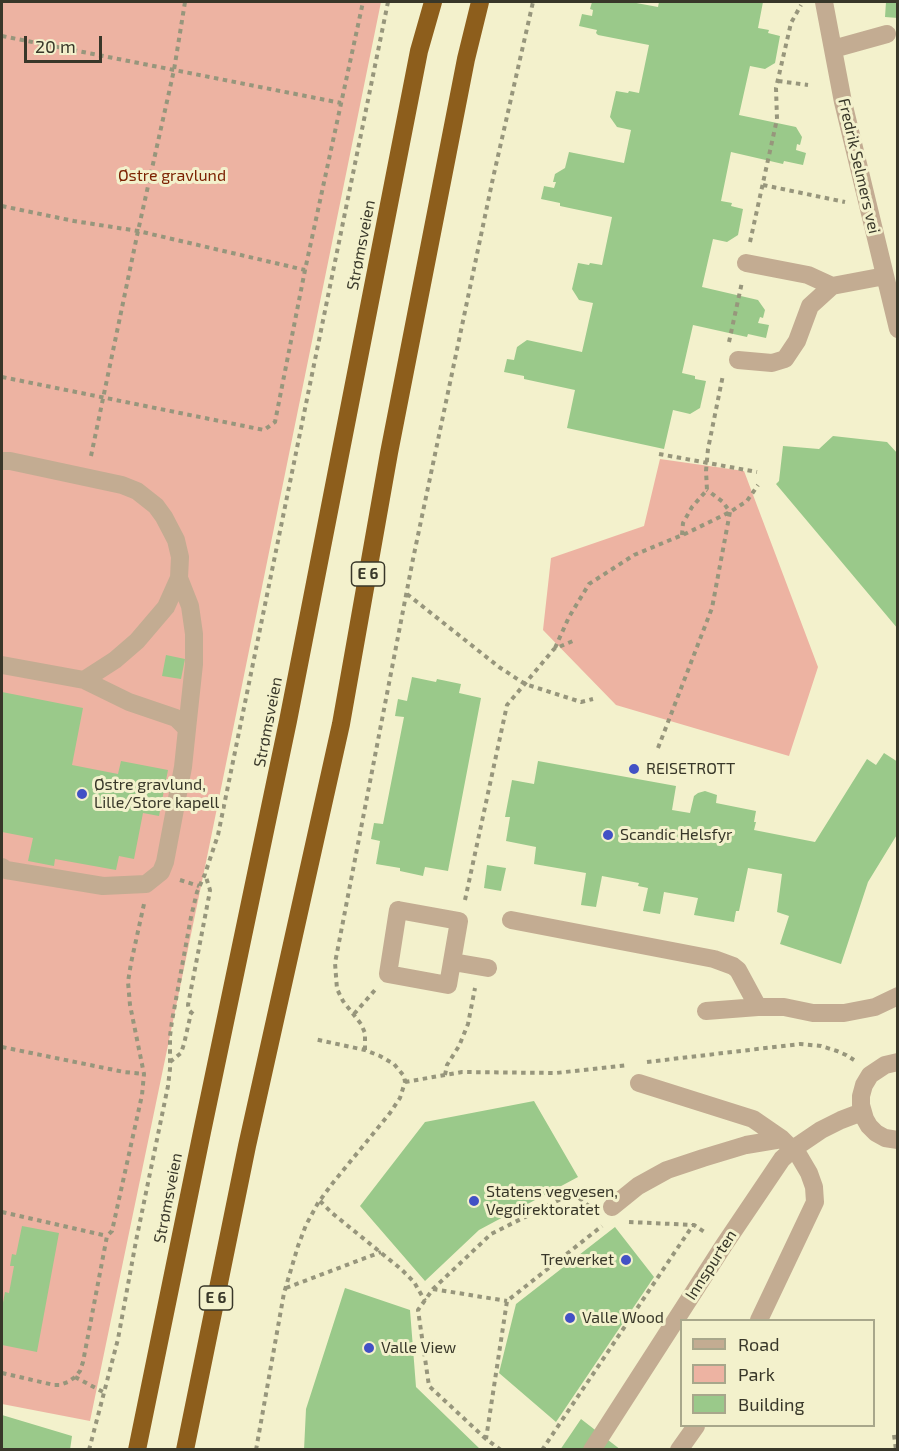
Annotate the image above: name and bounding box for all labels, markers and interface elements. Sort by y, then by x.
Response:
scale bar [27,24,105,62]
text: 20 m [35,35,76,57]
street label: Fredrik Selmers vei [834,96,884,236]
park label: Østre gravlund [118,166,226,186]
street label: Strømsveien [343,198,379,292]
road number: E 6 [352,562,385,586]
street label: Strømsveien [250,675,286,769]
place label: REISETROTT [646,759,735,779]
marker: REISETROTT [627,762,641,776]
place label: Østre gravlund, Lille/Store kapell [94,775,219,813]
marker: Østre gravlund, Lille/Store kapell [75,787,89,801]
place label: Scandic Helsfyr [620,825,733,845]
marker: Scandic Helsfyr [601,828,615,842]
street label: Strømsveien [150,1151,186,1245]
place label: Statens vegvesen, Vegdirektoratet [486,1182,618,1220]
marker: Statens vegvesen, Vegdirektoratet [467,1194,481,1208]
street label: Innspurten [681,1226,741,1304]
place label: Trewerket [541,1250,614,1270]
marker: Trewerket [619,1253,633,1267]
road number: E 6 [200,1286,232,1310]
place label: Valle Wood [582,1308,664,1328]
marker: Valle Wood [563,1311,577,1325]
legend [680,1319,875,1427]
text: Road [738,1333,779,1355]
place label: Valle View [381,1338,456,1358]
marker: Valle View [362,1341,376,1355]
text: Park [738,1363,775,1385]
text: Building [738,1393,805,1415]

